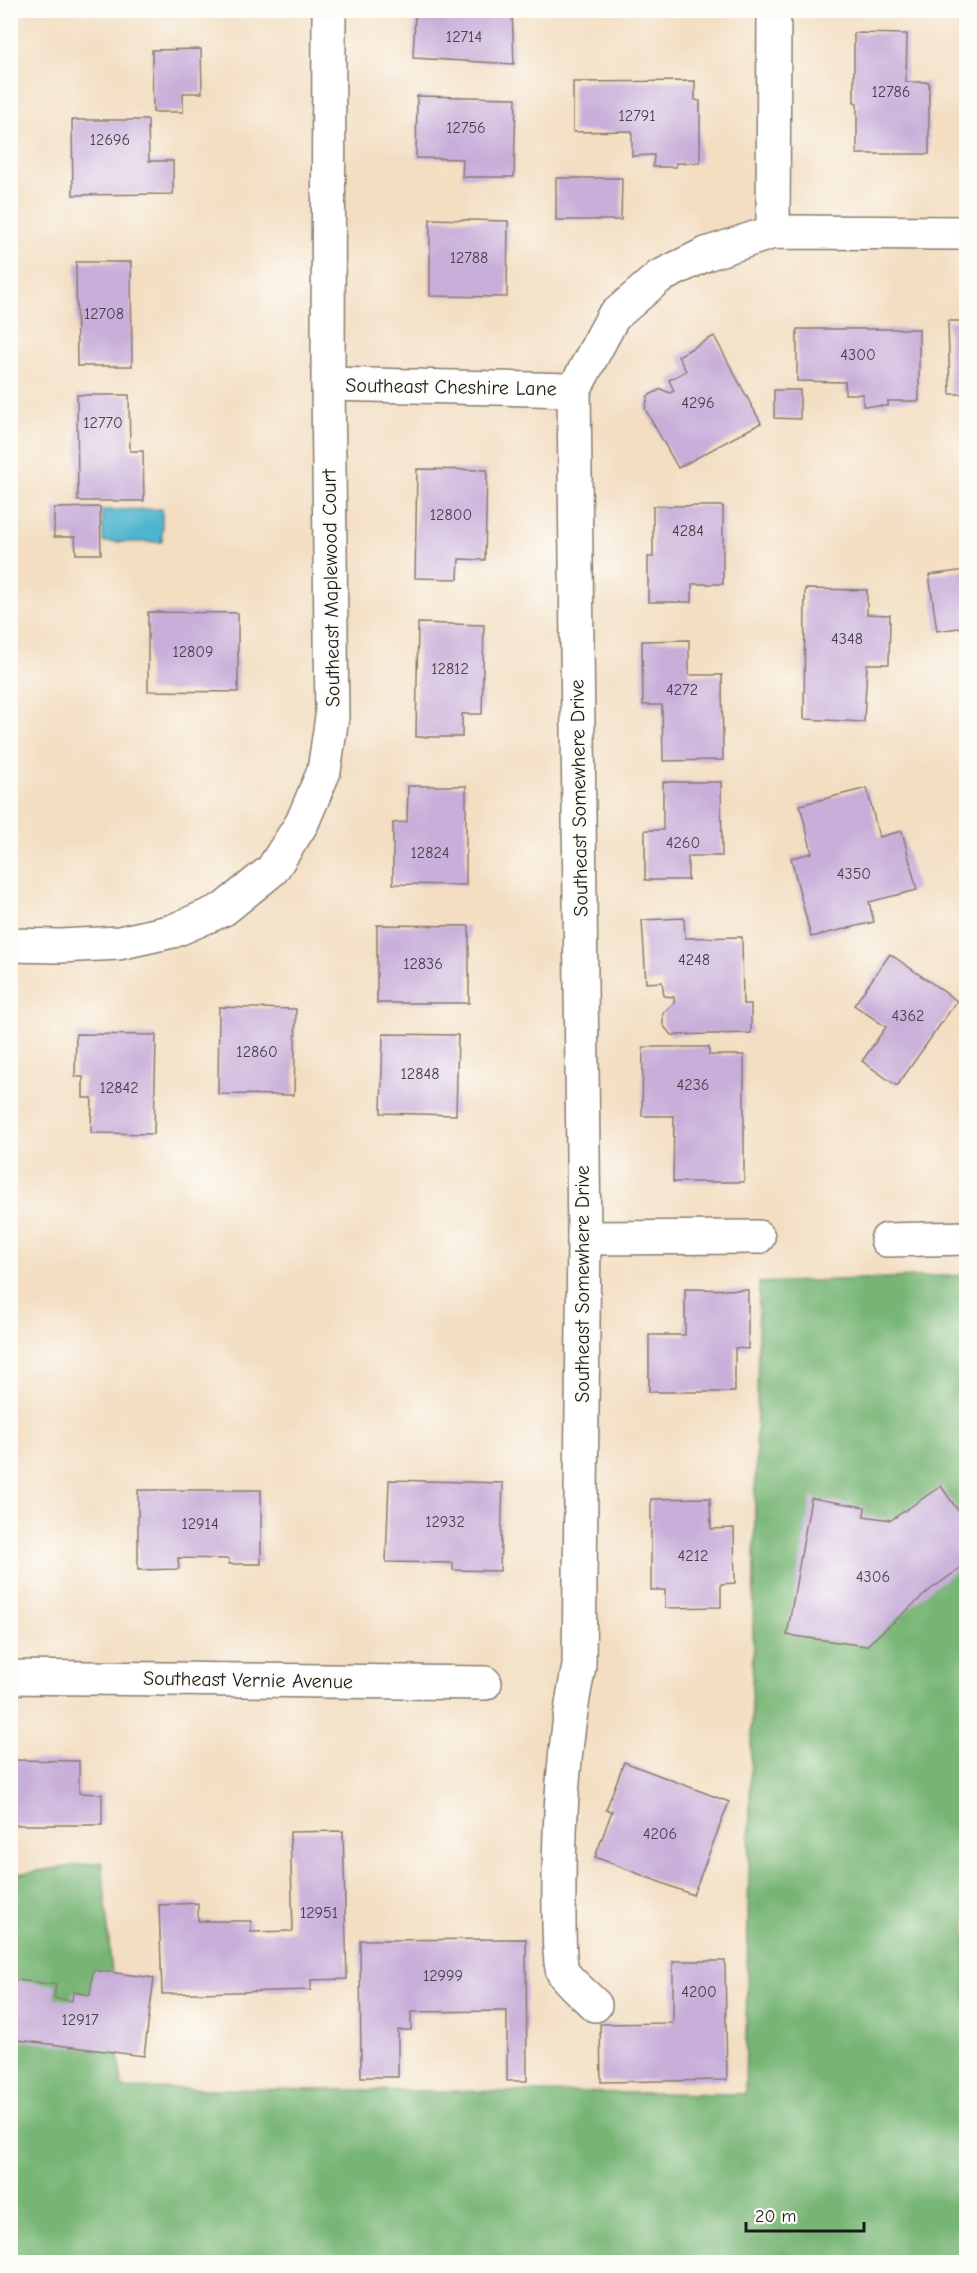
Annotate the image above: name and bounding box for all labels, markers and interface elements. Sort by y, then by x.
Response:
house number: 12714 [446,28,482,46]
house number: 12786 [871,83,911,101]
house number: 12791 [618,107,656,125]
house number: 12756 [446,119,486,137]
house number: 12696 [90,131,130,149]
house number: 12788 [450,249,488,267]
house number: 12708 [84,305,124,323]
house number: 4300 [840,346,876,364]
street label: Southeast Cheshire Lane [345,374,557,400]
house number: 4296 [681,394,715,412]
house number: 12770 [83,414,123,432]
street label: Southeast Maplewood Court [317,467,345,707]
house number: 12800 [430,506,472,524]
house number: 4284 [672,522,704,540]
house number: 4348 [831,630,863,648]
house number: 12809 [172,643,214,661]
house number: 12812 [431,660,469,678]
street label: Southeast Somewhere Drive [565,679,593,917]
house number: 4272 [666,681,698,699]
house number: 4260 [666,834,700,852]
house number: 12824 [411,844,449,862]
house number: 4350 [837,865,871,883]
house number: 4248 [678,951,710,969]
house number: 12836 [403,955,443,973]
house number: 4362 [892,1007,924,1025]
house number: 12860 [236,1043,278,1061]
house number: 12848 [401,1065,439,1083]
house number: 4236 [677,1076,709,1094]
house number: 12842 [99,1079,139,1097]
street label: Southeast Somewhere Drive [571,1165,594,1403]
house number: 12932 [425,1513,465,1531]
house number: 12914 [181,1515,219,1533]
house number: 4212 [678,1547,708,1565]
house number: 4306 [856,1568,890,1586]
street label: Southeast Vernie Avenue [143,1667,353,1693]
house number: 4206 [643,1825,677,1843]
house number: 12951 [300,1904,338,1922]
house number: 12999 [423,1967,463,1985]
house number: 4200 [681,1983,717,2001]
house number: 12917 [61,2011,99,2029]
scale bar [746,2195,864,2233]
text: 20 m [755,2206,796,2227]

